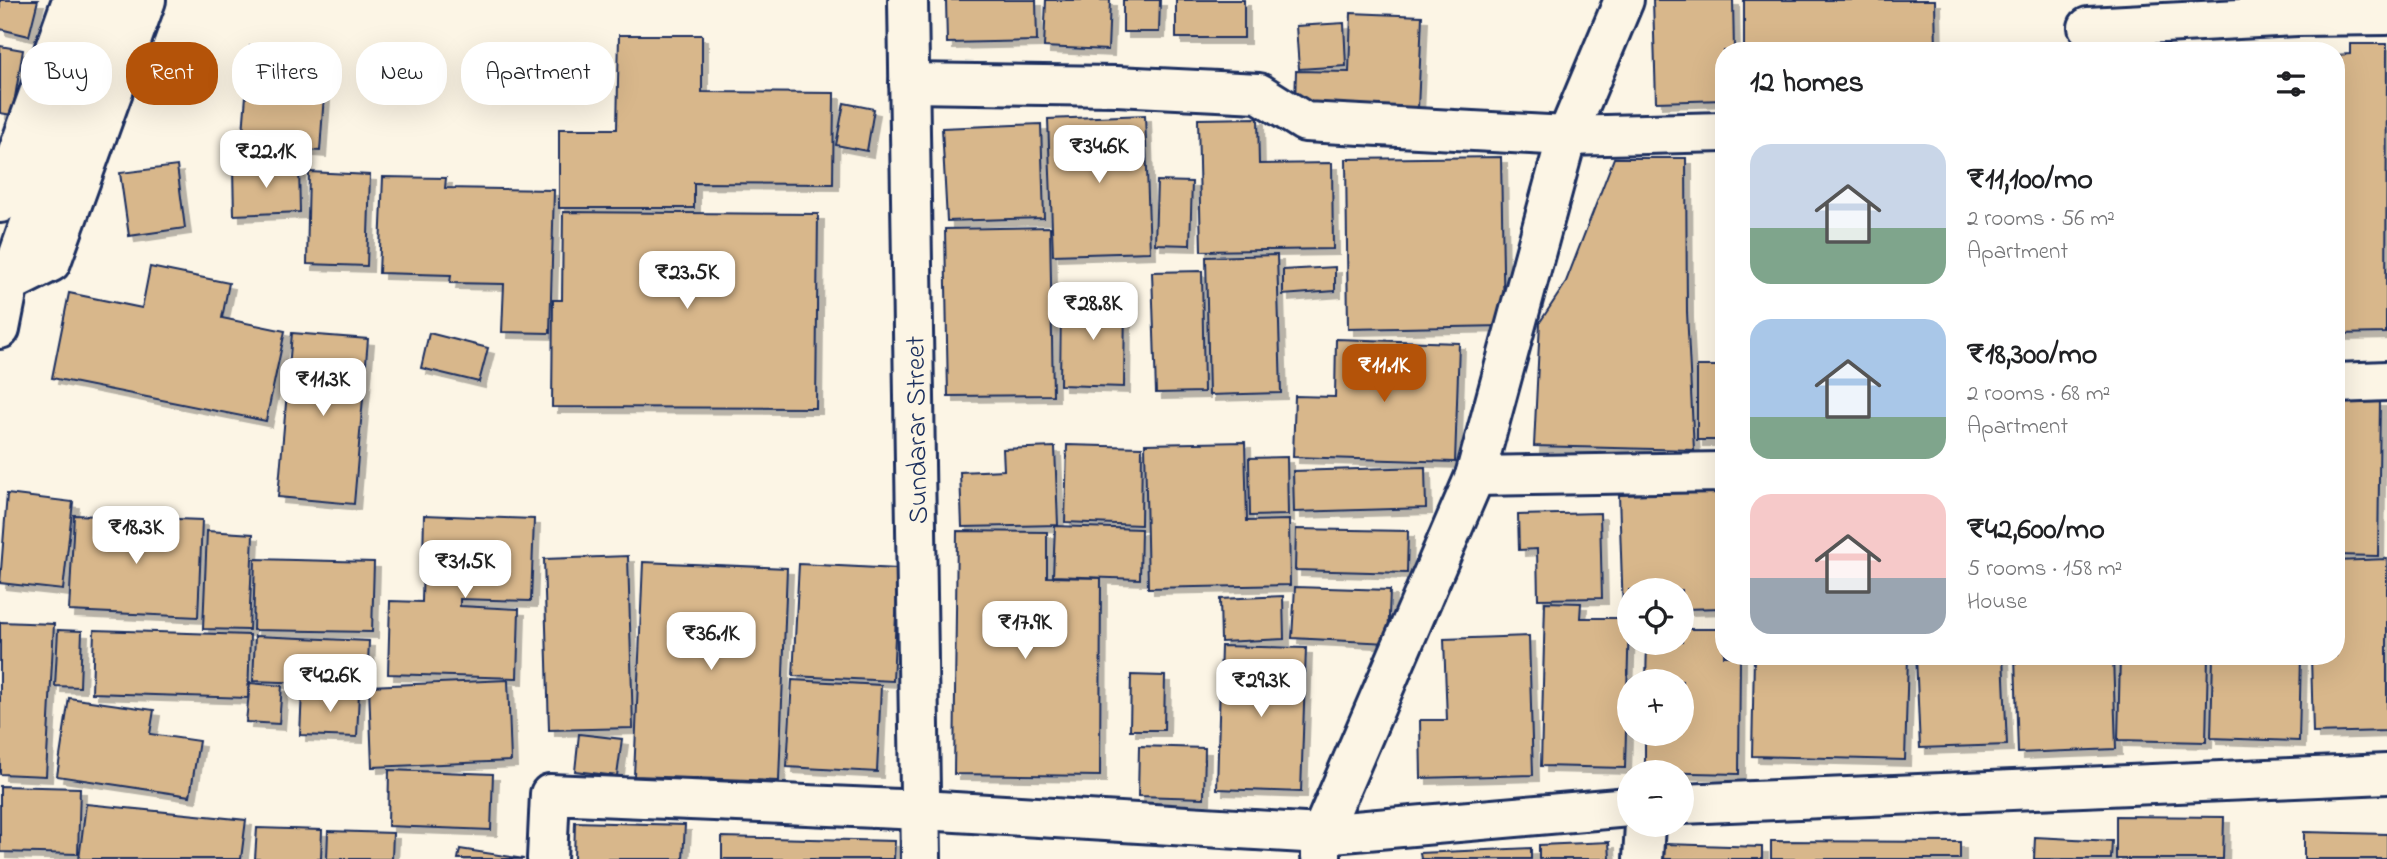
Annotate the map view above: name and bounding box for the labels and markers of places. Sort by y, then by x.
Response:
pin: ₹34.6K [1042,125,1156,185]
pin: ₹22.1K [209,130,323,190]
pin: ₹23.5K [630,252,744,311]
pin: ₹28.8K [1036,282,1150,342]
pin: ₹11.1K [1327,344,1441,404]
pin: ₹11.3K [266,358,380,418]
pin: ₹18.3K [79,506,193,566]
pin: ₹31.5K [408,540,522,600]
pin: ₹17.9K [968,602,1082,661]
pin: ₹36.1K [654,612,768,672]
pin: ₹42.6K [273,654,387,714]
pin: ₹29.3K [1204,660,1318,719]

